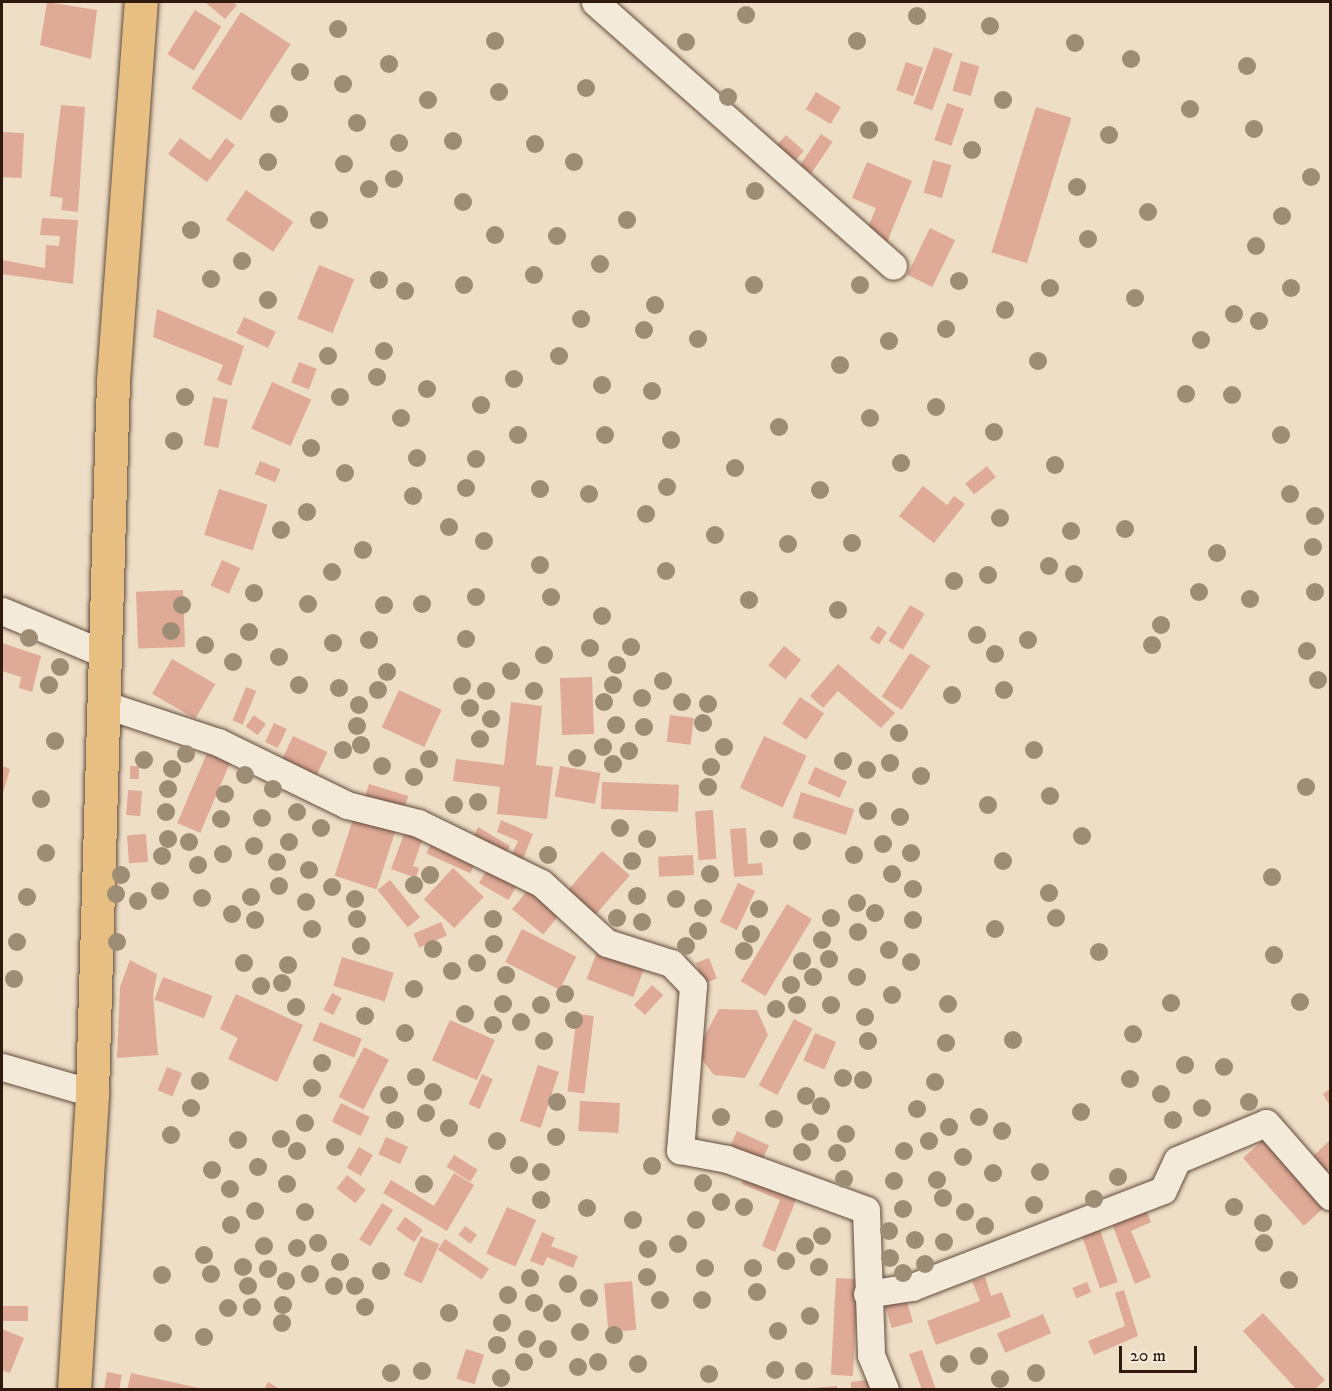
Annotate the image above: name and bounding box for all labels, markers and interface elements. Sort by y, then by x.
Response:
scale bar [1122,1334,1200,1372]
text: 20 m [1130,1345,1166,1367]

